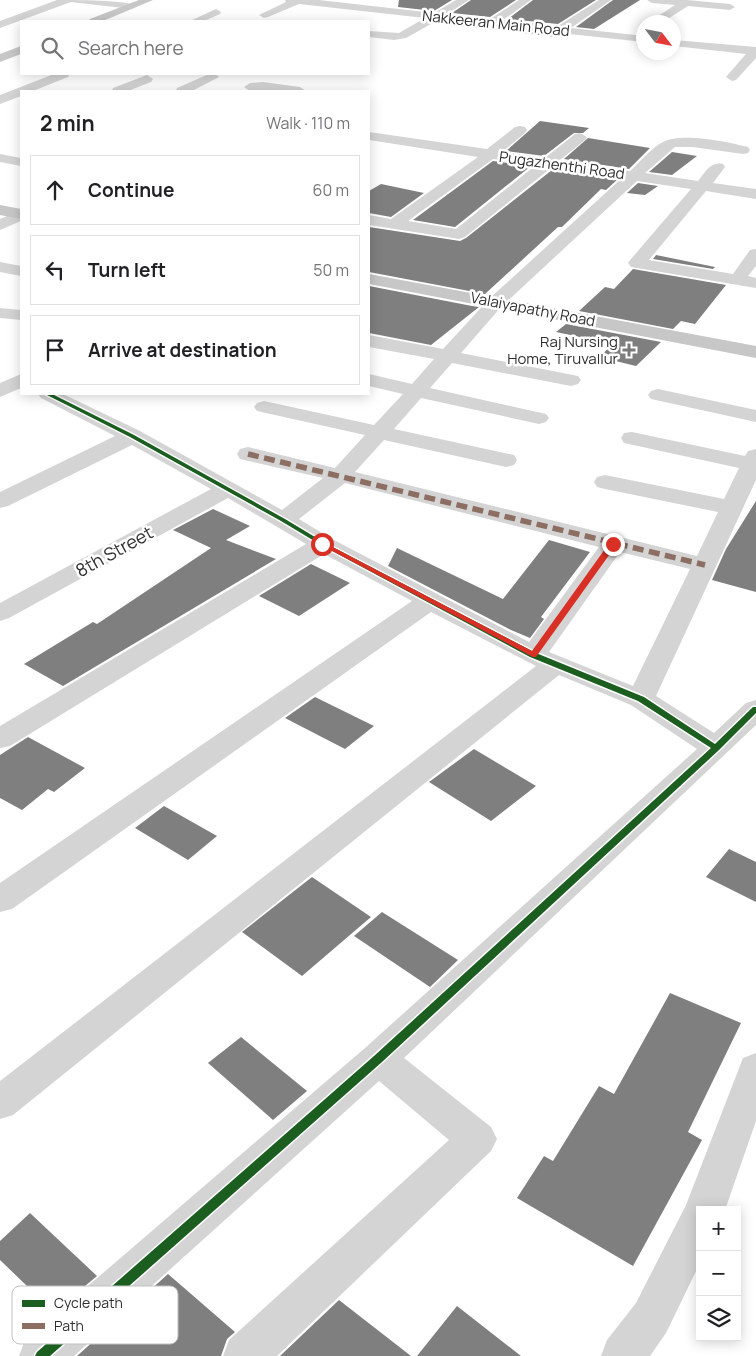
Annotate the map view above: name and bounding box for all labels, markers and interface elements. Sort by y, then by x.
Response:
street label: Nakkeeran Main Road [421,5,571,41]
north arrow [636,15,681,60]
search box [20,20,370,75]
icon: search [38,34,66,62]
text: Search here [78,35,184,61]
text: 2 min [40,109,95,137]
text: Walk · 110 m [266,112,350,134]
street label: Pugazhenthi Road [498,146,626,184]
icon: ahead [41,176,69,204]
text: Continue [88,177,174,203]
text: 60 m [313,179,349,201]
icon: left [41,256,69,284]
text: Turn left [88,257,166,283]
text: 50 m [313,259,349,281]
street label: Valaiyapathy Road [469,287,597,331]
place label: Raj Nursing Home, Tiruvallur [507,331,619,369]
icon: arrive [41,336,69,364]
text: Arrive at destination [88,337,277,363]
marker: Raj Nursing Home, Tiruvallur [622,343,636,357]
street label: 8th Street [71,520,157,582]
route start [311,533,334,556]
route end [602,533,625,556]
map controls [696,1206,741,1341]
button: + [696,1206,741,1251]
button: − [696,1251,741,1296]
legend [12,1286,178,1344]
text: Cycle path [54,1293,123,1312]
button: layers [696,1296,741,1341]
text: Path [54,1316,84,1335]

